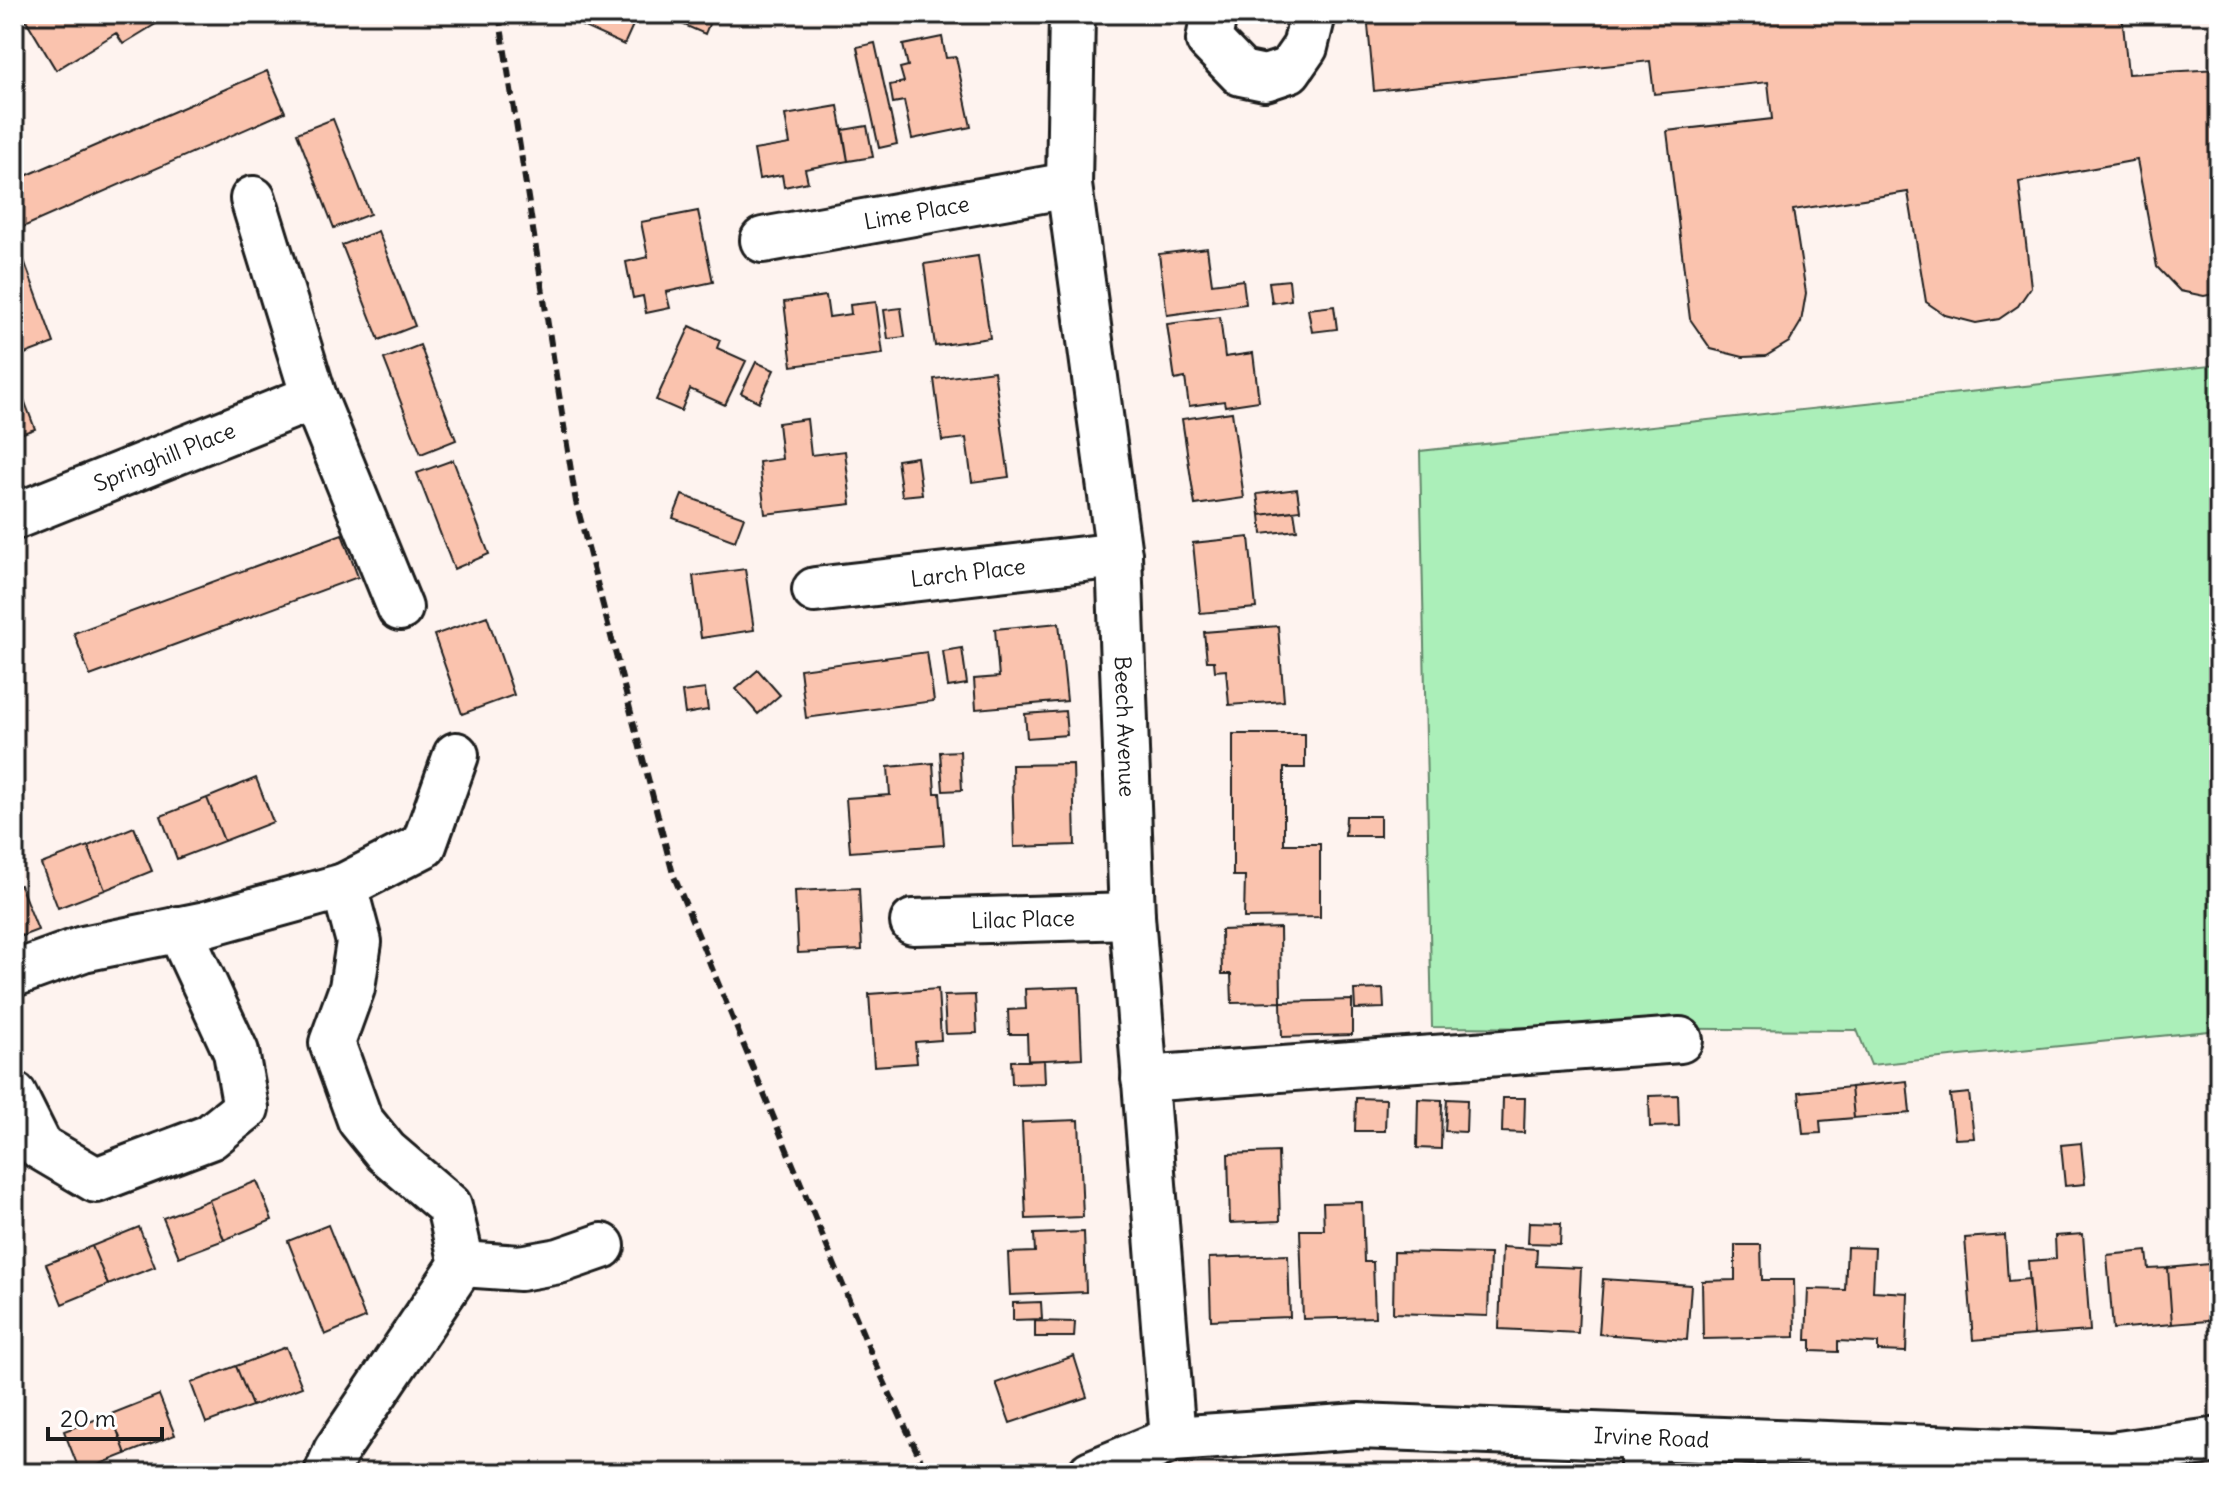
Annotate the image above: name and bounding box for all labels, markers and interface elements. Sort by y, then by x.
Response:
street label: Lime Place [862,189,971,236]
street label: Springhill Place [90,416,239,498]
street label: Larch Place [909,552,1027,593]
street label: Beech Avenue [1109,656,1142,797]
street label: Lilac Place [971,904,1075,934]
scale bar [48,1391,162,1441]
text: 20 m [60,1403,116,1433]
street label: Irvine Road [1593,1421,1710,1454]

